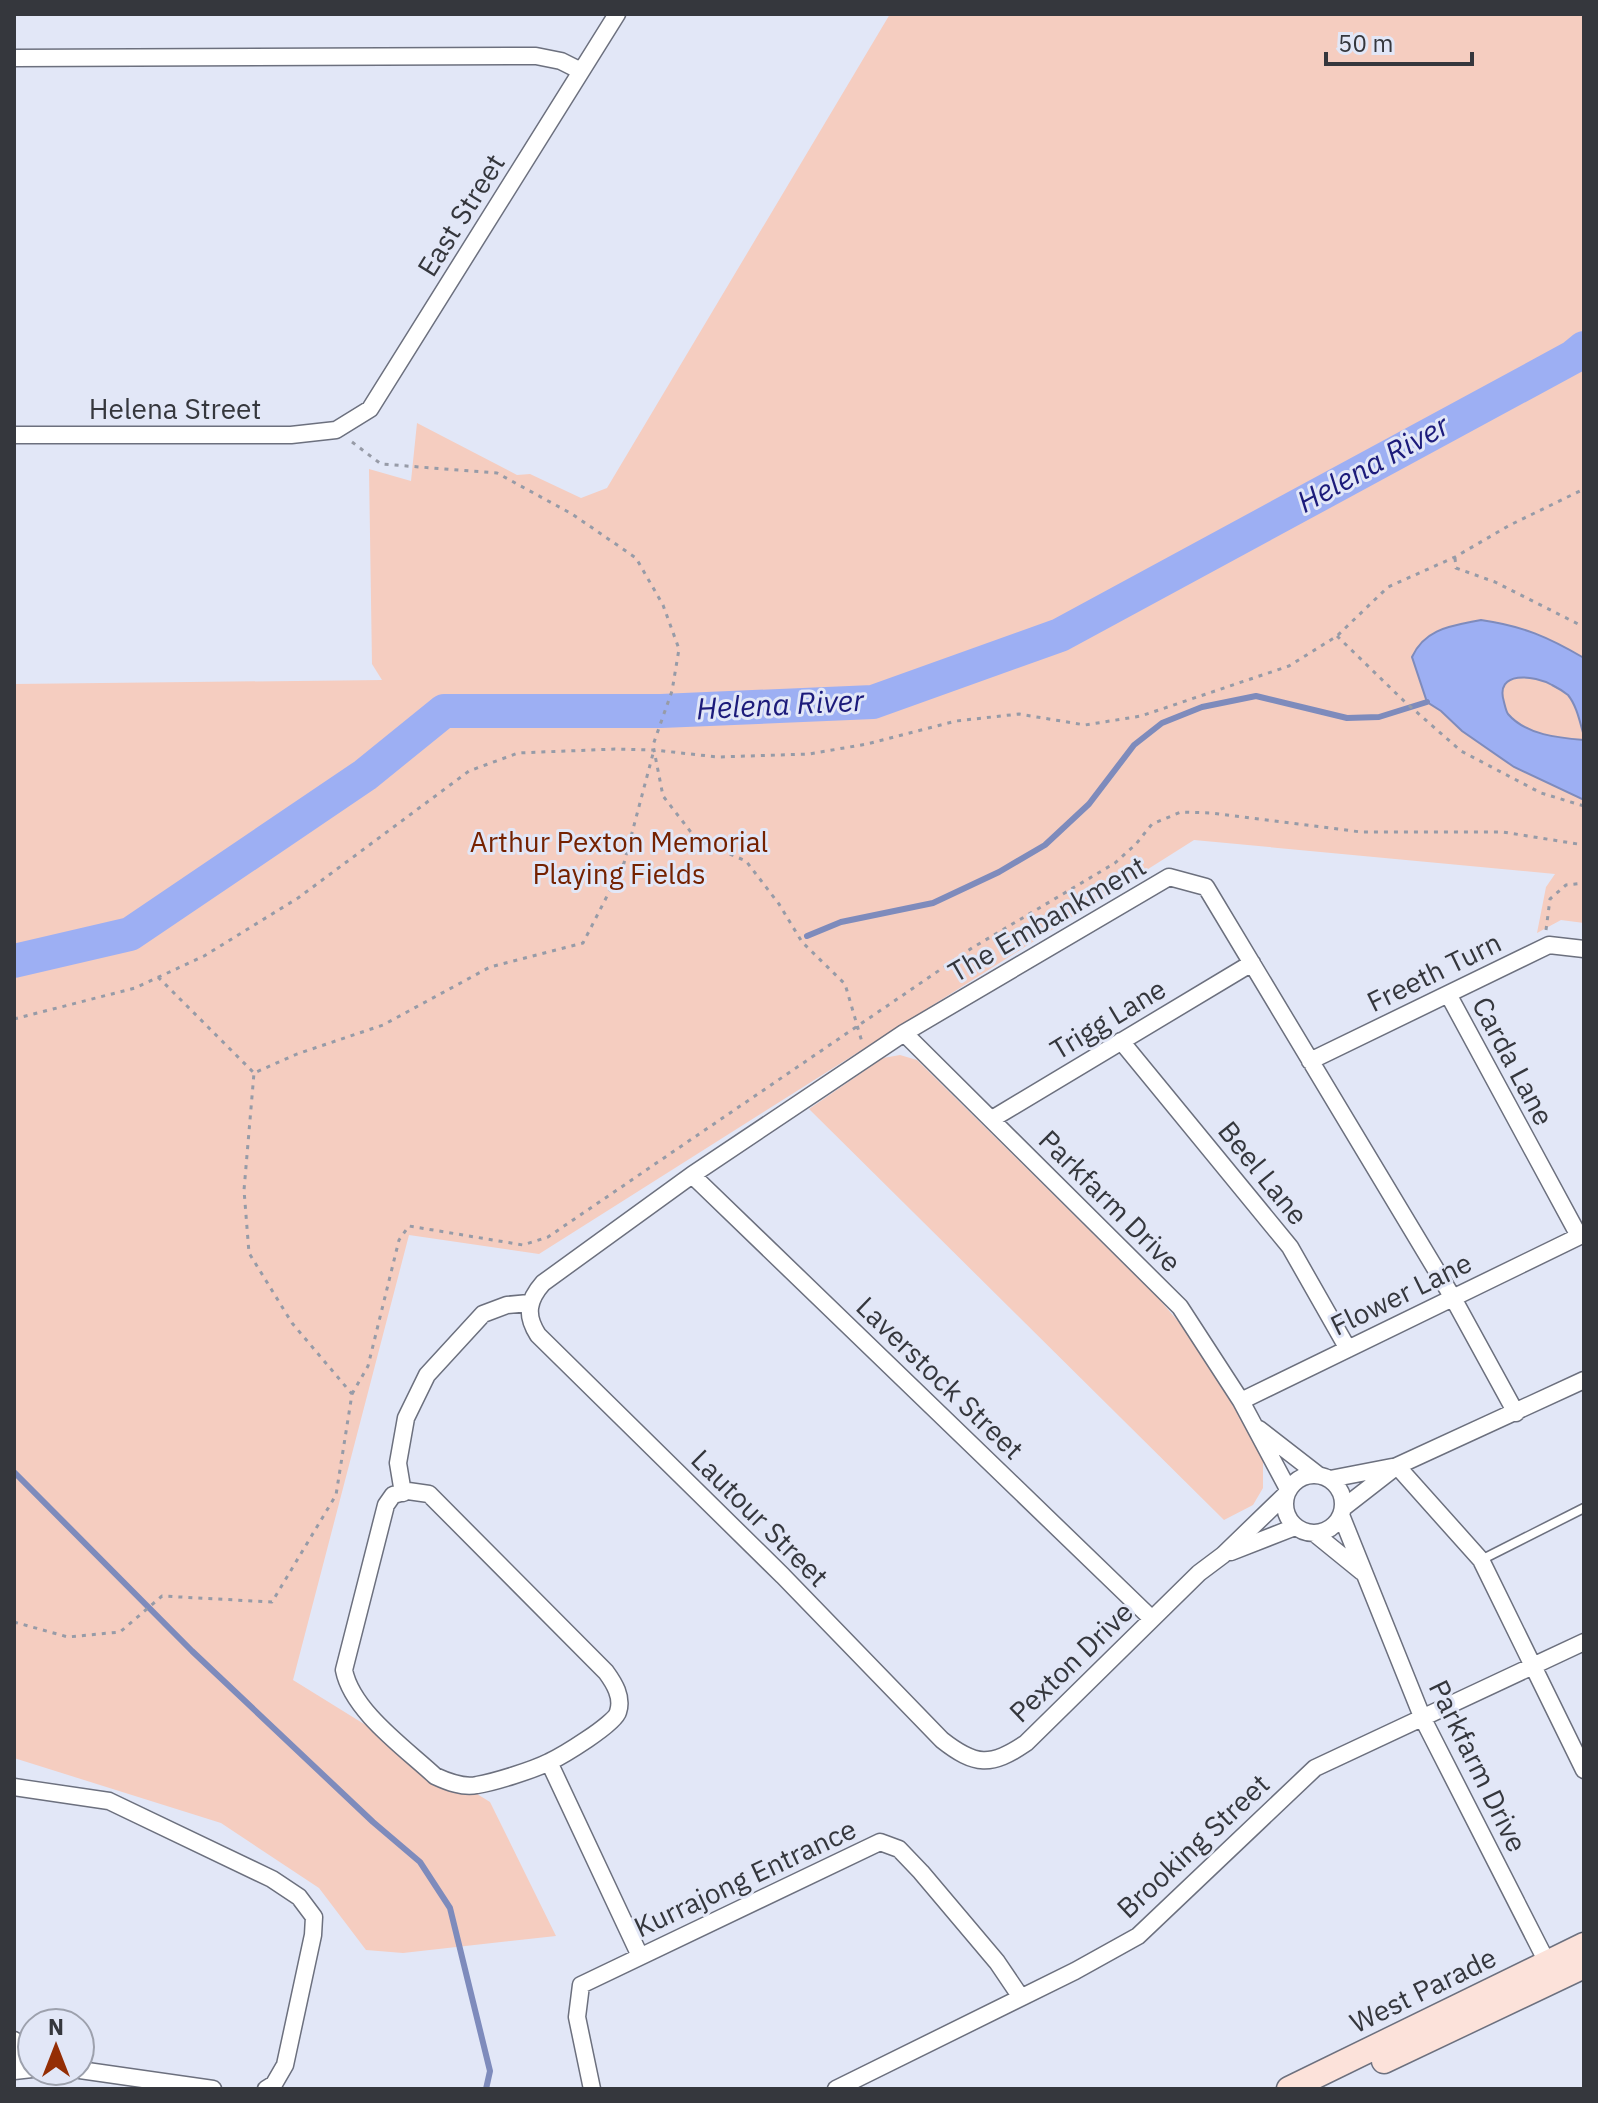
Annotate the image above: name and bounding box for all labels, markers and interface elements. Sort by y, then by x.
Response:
scale bar [1326,16,1472,66]
text: 50 m [1338,27,1393,59]
street label: East Street [408,146,513,283]
street label: Helena Street [89,390,261,427]
water label: Helena River [1289,404,1456,520]
water label: Helena River [695,680,866,727]
park label: Arthur Pexton Memorial Playing Fields [470,823,768,892]
street label: The Embankment [941,847,1152,990]
street label: Freeth Turn [1361,923,1507,1020]
street label: Trigg Lane [1043,970,1172,1068]
street label: Carda Lane [1464,990,1563,1131]
street label: Beel Lane [1210,1113,1317,1232]
street label: Parkfarm Drive [1031,1121,1190,1280]
street label: Flower Lane [1324,1243,1478,1344]
street label: Laverstock Street [849,1288,1032,1467]
street label: Lautour Street [684,1441,837,1594]
street label: Pexton Drive [1001,1593,1141,1730]
street label: Parkfarm Drive [1421,1674,1536,1858]
street label: Brooking Street [1109,1765,1277,1926]
street label: Kurrajong Entrance [628,1810,862,1945]
street label: West Parade [1344,1938,1502,2041]
north arrow [16,2007,96,2087]
text: N [48,2012,64,2041]

